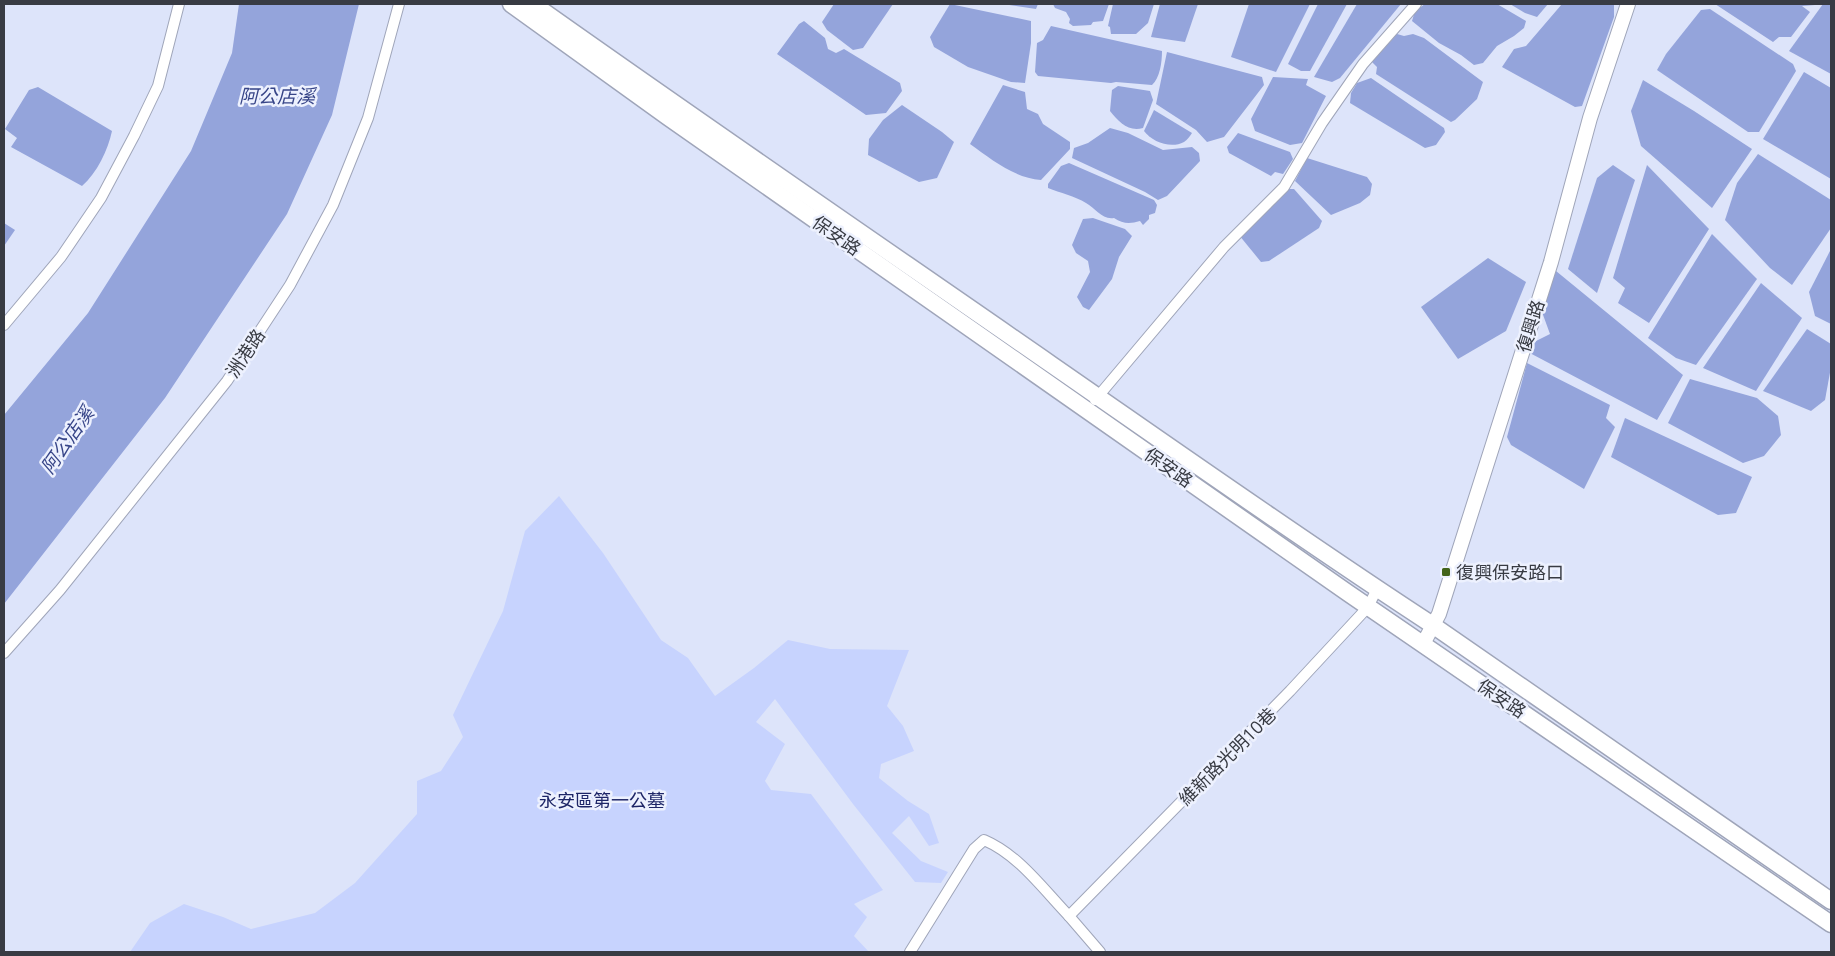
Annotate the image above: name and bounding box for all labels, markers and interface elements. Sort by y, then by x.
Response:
water label: 阿公店溪 [239,83,318,109]
street label: 保安路 [808,210,866,260]
street label: 復興路 [1511,297,1549,355]
street label: 洲港路 [220,324,270,382]
water label: 阿公店溪 [35,399,101,479]
street label: 保安路 [1140,442,1198,492]
place label: 復興保安路口 [1456,560,1564,584]
marker: 復興保安路口 [1440,566,1452,578]
street label: 保安路 [1473,673,1531,723]
street label: 維新路光明10巷 [1173,702,1281,810]
park label: 永安區第一公墓 [539,788,665,812]

